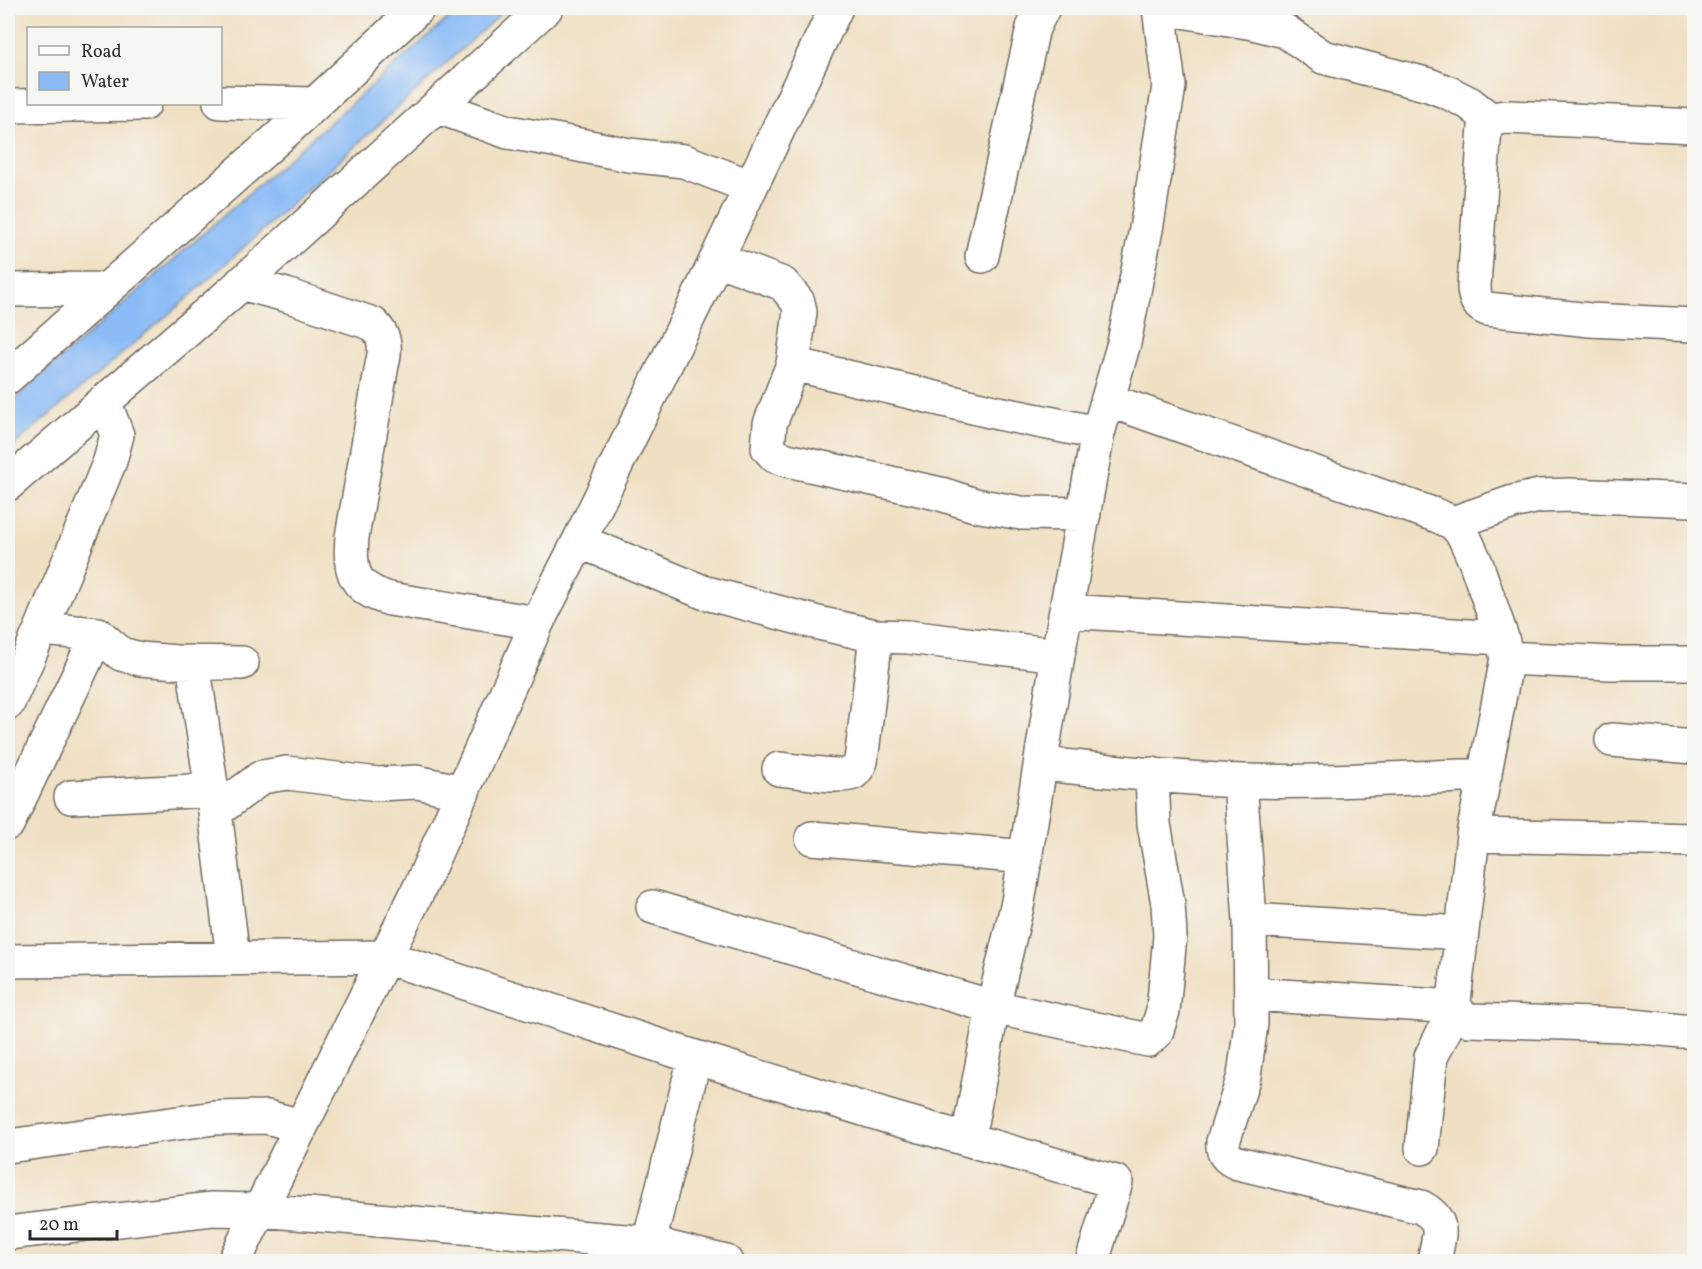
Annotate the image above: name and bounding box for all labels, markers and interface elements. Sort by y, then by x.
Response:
legend [27,27,222,105]
text: Road [81,40,122,65]
text: Water [81,70,129,95]
scale bar [30,1203,117,1241]
text: 20 m [39,1213,79,1238]

